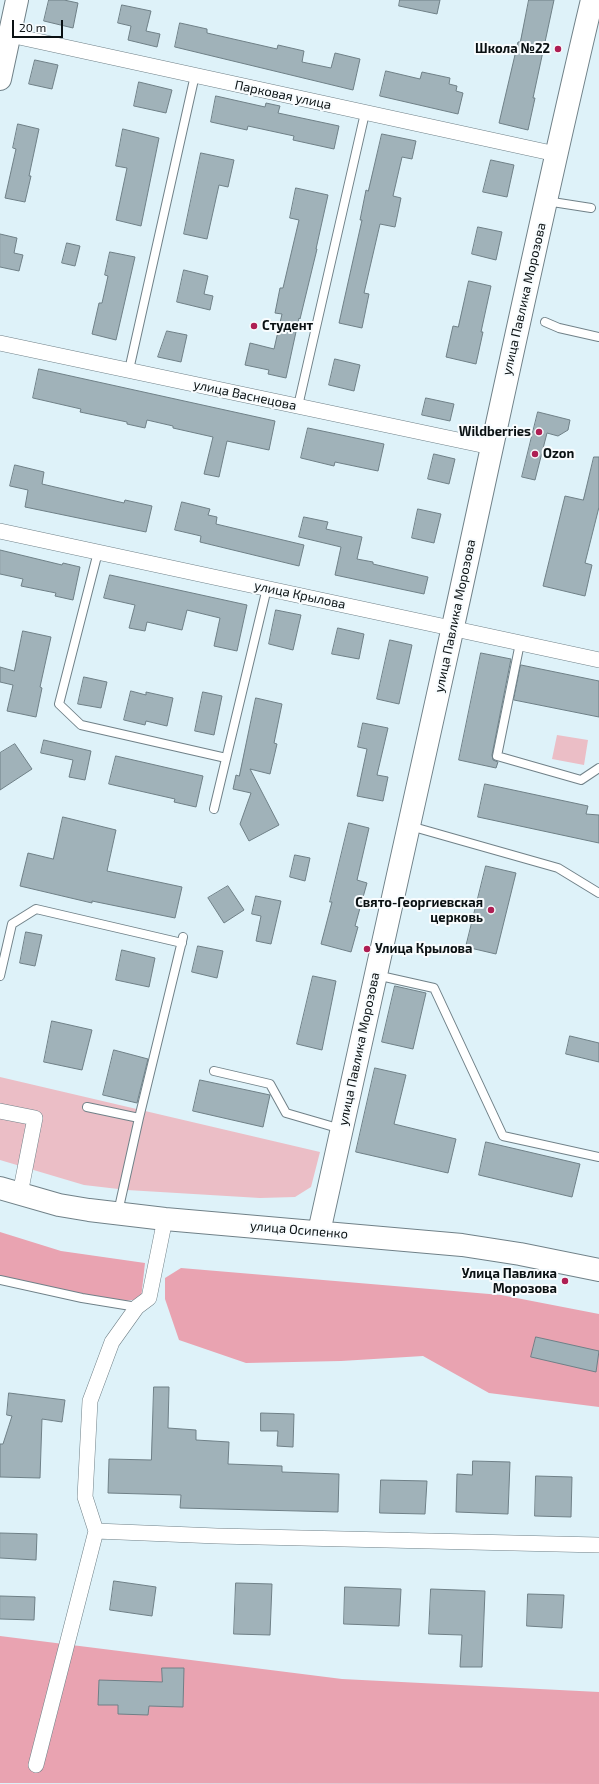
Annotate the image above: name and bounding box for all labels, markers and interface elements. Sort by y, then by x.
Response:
scale bar [14,12,65,38]
text: 20 m [19,20,46,34]
place label: Школа №22 [475,41,550,57]
marker: Школа №22 [553,44,563,54]
street label: Парковая улица [233,77,333,113]
street label: улица Павлика Морозова [499,221,549,377]
place label: Студент [262,318,313,334]
marker: Студент [249,321,259,331]
street label: улица Васнецова [192,376,298,414]
place label: Wildberries [459,424,531,440]
marker: Wildberries [534,427,544,437]
place label: Ozon [543,446,574,462]
marker: Ozon [530,449,540,459]
street label: улица Павлика Морозова [431,538,479,694]
street label: улица Крылова [253,578,347,612]
place label: Свято-Георгиевская церковь [355,895,483,926]
marker: Свято-Георгиевская церковь [486,905,496,915]
place label: Улица Крылова [375,941,472,957]
marker: Улица Крылова [362,944,372,954]
street label: улица Павлика Морозова [335,971,383,1127]
street label: улица Осипенко [249,1218,349,1242]
place label: Улица Павлика Морозова [462,1266,557,1297]
marker: Улица Павлика Морозова [560,1276,570,1286]

